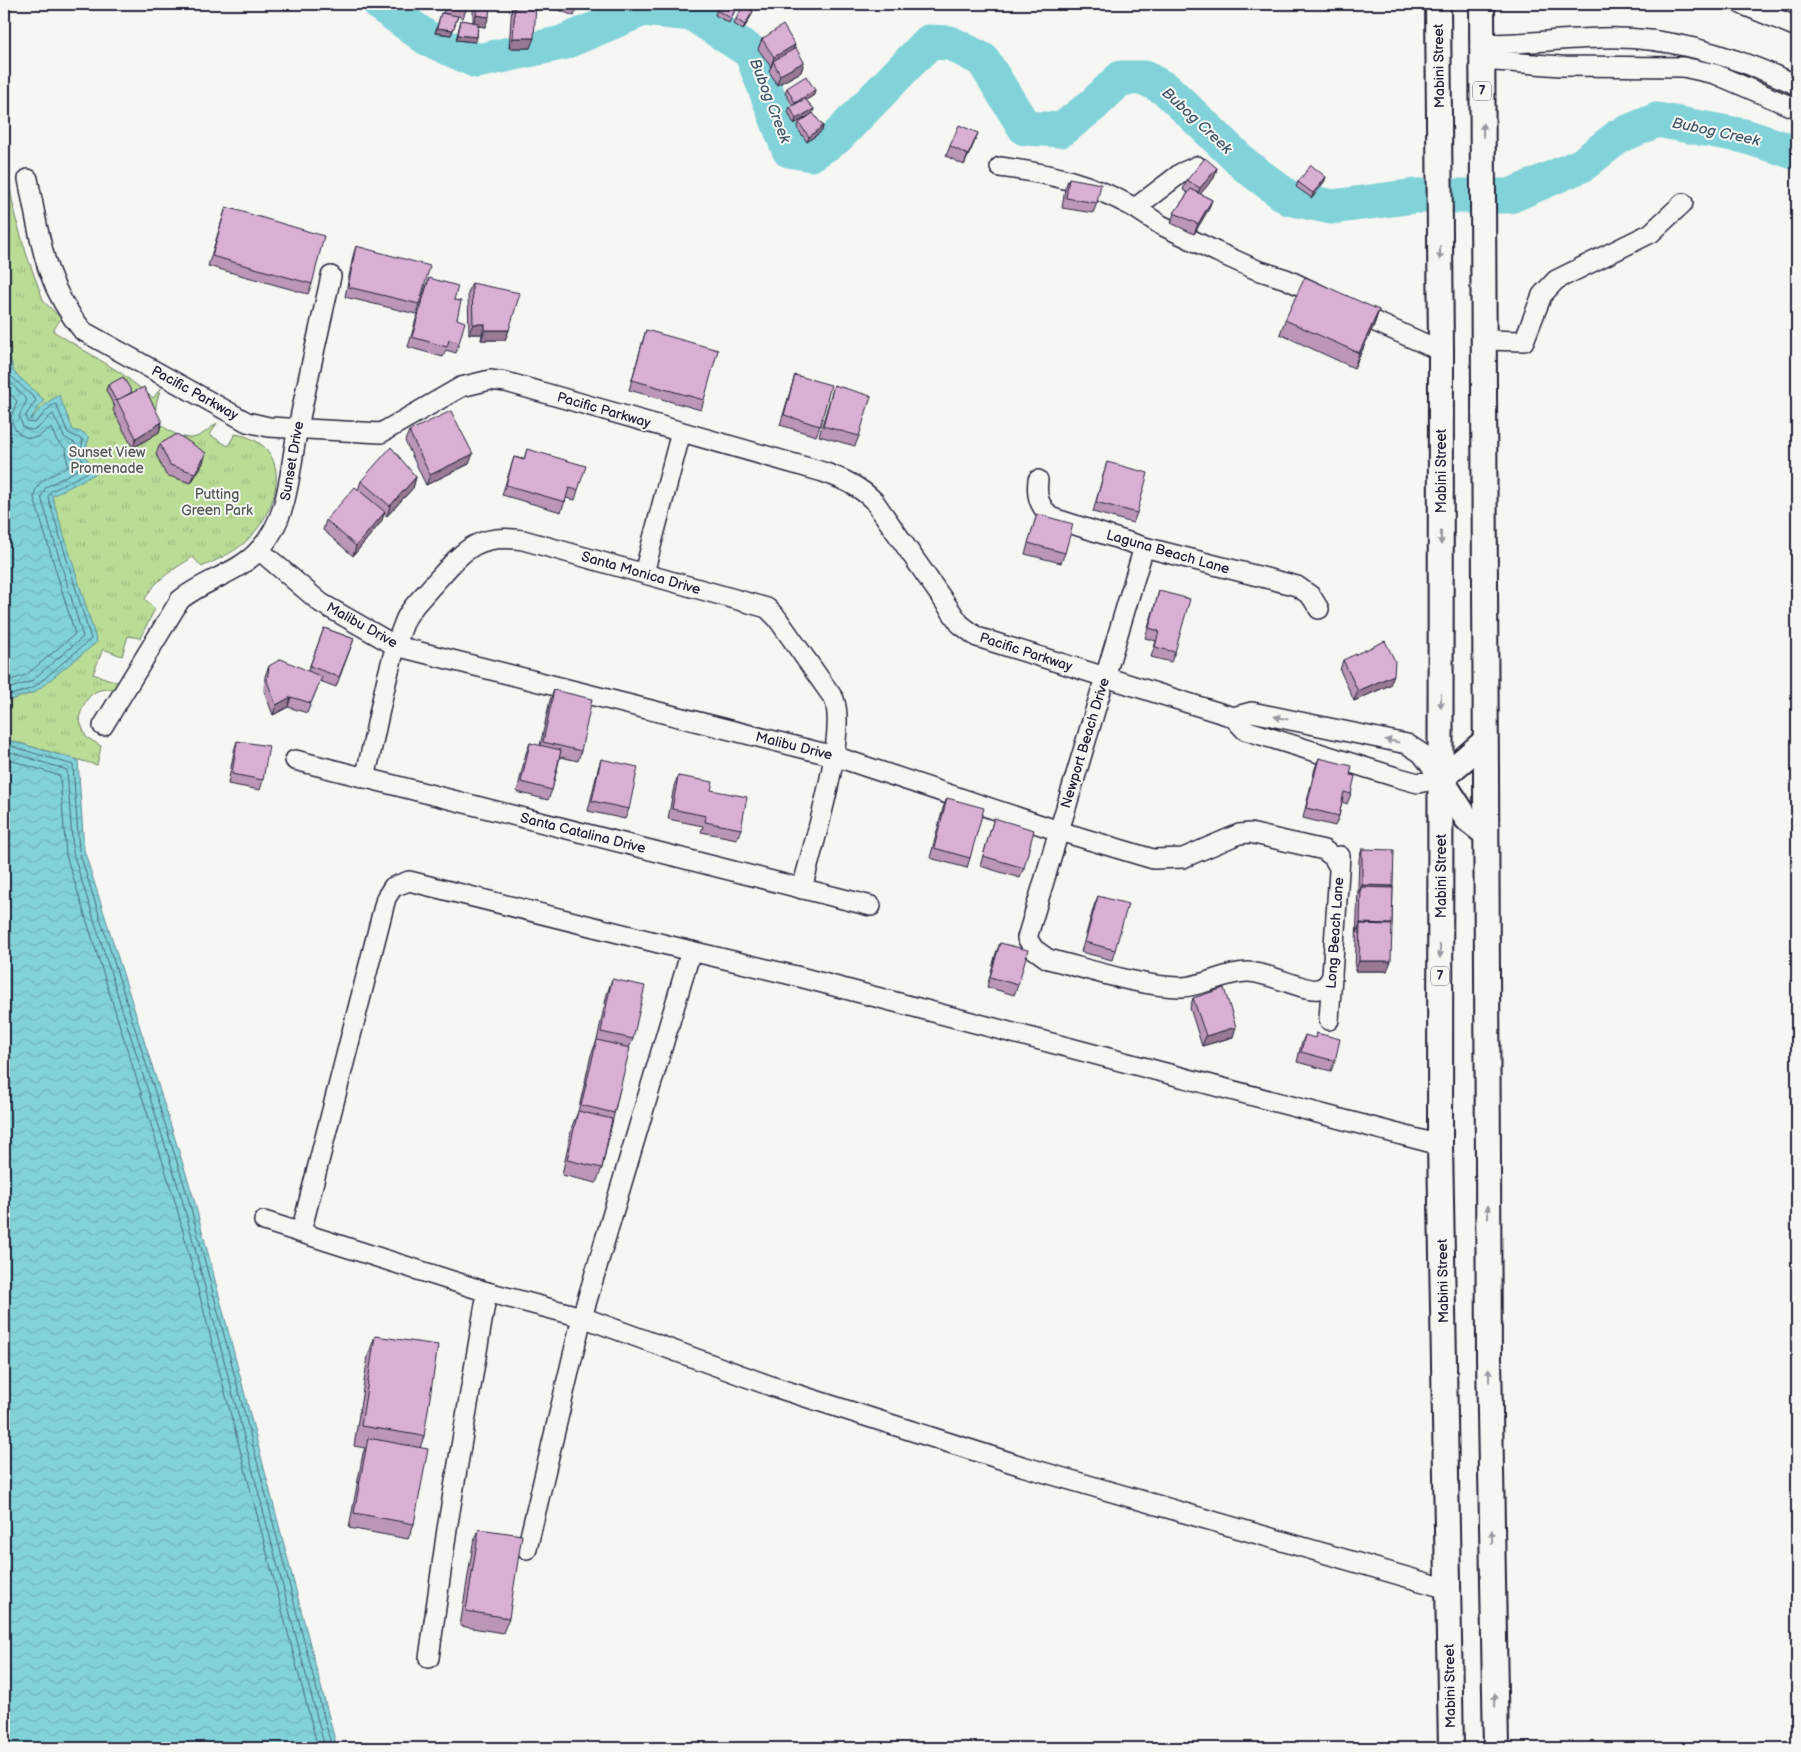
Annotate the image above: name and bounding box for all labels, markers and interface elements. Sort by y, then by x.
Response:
street label: Mabini Street [1430,23,1448,108]
water label: Bubog Creek [745,56,795,147]
road number: 7 [1473,82,1491,100]
water label: Bubog Creek [1158,84,1237,159]
water label: Bubog Creek [1670,113,1762,151]
one-way arrow [1479,122,1487,138]
one-way arrow [1437,245,1445,261]
street label: Pacific Parkway [149,362,242,424]
street label: Pacific Parkway [555,389,653,432]
street label: Sunset Drive [277,420,307,502]
street label: Mabini Street [1433,428,1450,513]
park label: Sunset View Promenade [69,444,146,477]
park label: Putting Green Park [181,486,253,519]
street label: Laguna Beach Lane [1104,526,1232,578]
one-way arrow [1437,530,1445,546]
street label: Santa Monica Drive [579,548,703,598]
street label: Malibu Drive [323,599,401,651]
street label: Pacific Parkway [977,629,1075,675]
street label: Newport Beach Drive [1057,676,1113,810]
one-way arrow [1437,693,1445,709]
one-way arrow [1274,714,1289,722]
street label: Malibu Drive [754,728,834,764]
one-way arrow [1384,737,1399,745]
street label: Santa Catalina Drive [519,809,647,857]
street label: Mabini Street [1433,833,1450,918]
street label: Long Beach Lane [1323,877,1347,989]
one-way arrow [1436,943,1444,959]
road number: 7 [1431,966,1449,986]
one-way arrow [1484,1204,1492,1220]
street label: Mabini Street [1434,1238,1452,1323]
one-way arrow [1485,1366,1493,1382]
one-way arrow [1488,1529,1496,1545]
street label: Mabini Street [1441,1643,1459,1728]
one-way arrow [1491,1691,1499,1707]

